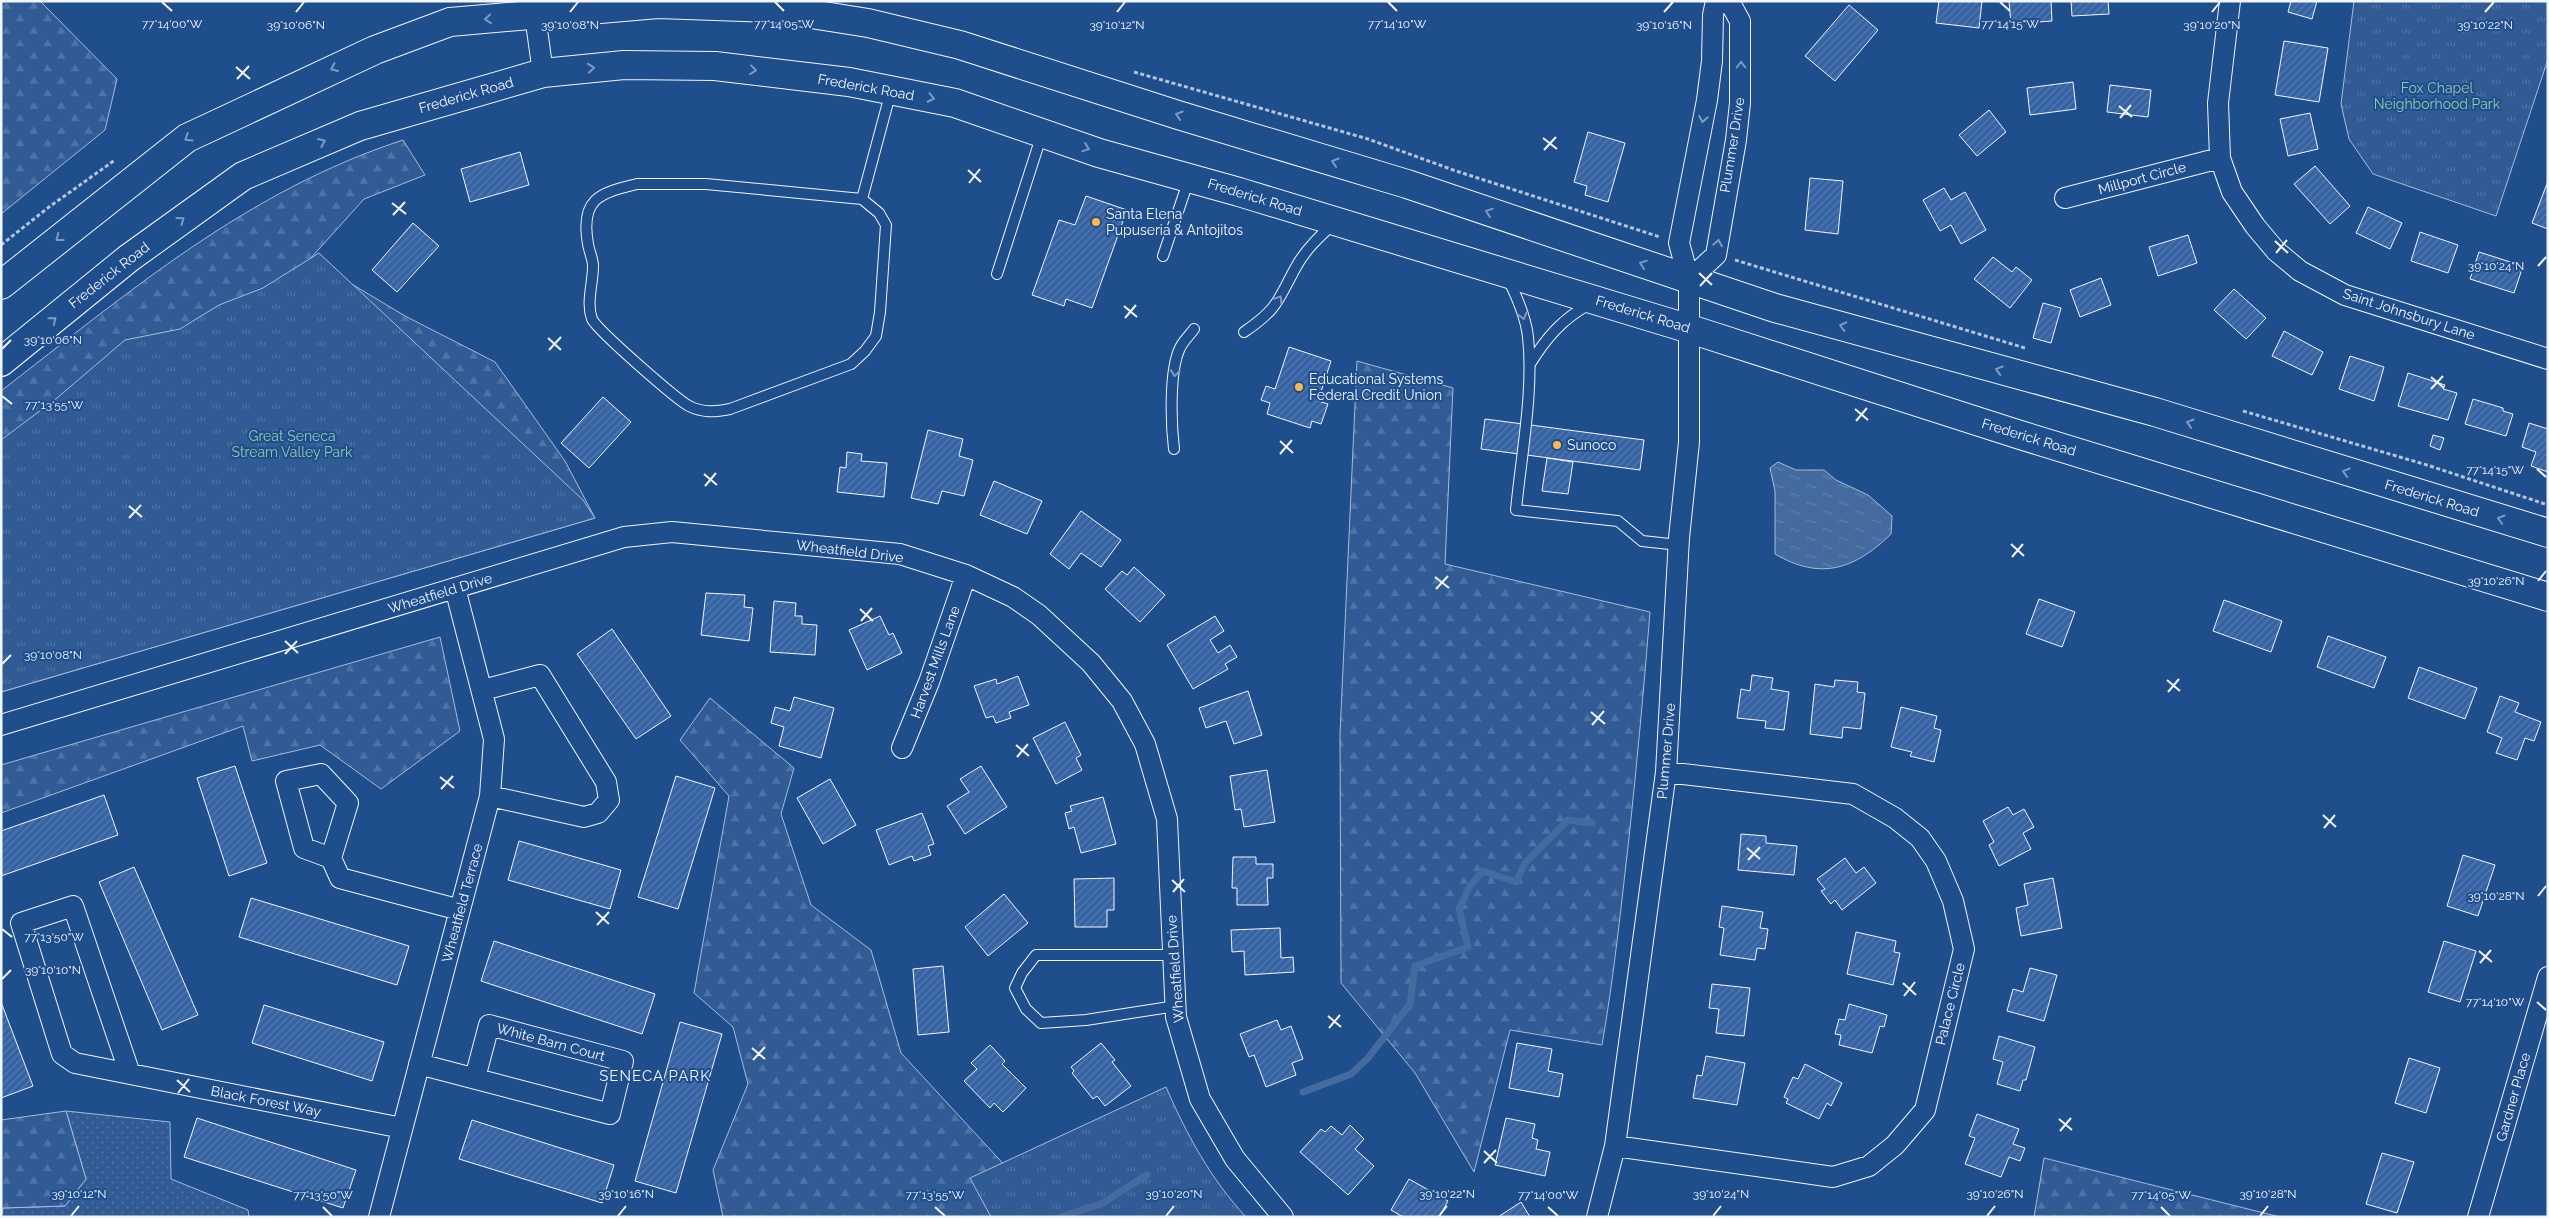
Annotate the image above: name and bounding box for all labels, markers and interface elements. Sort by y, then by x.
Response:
one-way arrow [484,14,492,25]
text: 77°14'00"W [142,17,203,31]
text: 77°14'05"W [754,17,814,31]
text: 77°14'10"W [1368,17,1427,31]
text: 77°14'15"W [1981,17,2039,31]
text: 39°10'06"N [267,18,325,32]
text: 39°10'08"N [541,18,599,32]
text: 39°10'12"N [1089,18,1145,32]
text: 39°10'16"N [1636,18,1692,32]
text: 39°10'20"N [2183,18,2241,32]
text: 39°10'22"N [2457,18,2513,32]
one-way arrow [1736,61,1746,68]
one-way arrow [330,62,339,72]
one-way arrow [588,63,596,74]
one-way arrow [750,64,758,75]
street label: Frederick Road [816,71,916,103]
street label: Frederick Road [417,74,515,116]
park label: Fox Chapel Neighborhood Park [2374,80,2501,112]
one-way arrow [927,93,936,103]
street label: Plummer Drive [1717,96,1747,194]
one-way arrow [1175,111,1184,121]
one-way arrow [1699,114,1709,123]
one-way arrow [184,132,193,142]
one-way arrow [317,137,326,148]
one-way arrow [1081,142,1089,152]
one-way arrow [1331,158,1339,168]
street label: Millport Circle [2096,159,2188,197]
street label: Frederick Road [1206,175,1304,219]
place label: Santa Elena Pupuseria & Antojitos [1106,206,1243,238]
one-way arrow [1486,208,1494,218]
marker: Santa Elena Pupuseria & Antojitos [1090,216,1102,228]
one-way arrow [175,217,185,226]
one-way arrow [56,232,65,240]
one-way arrow [1712,238,1722,247]
street label: Frederick Road [66,239,152,311]
text: 39°10'24"N [2468,259,2524,273]
one-way arrow [1640,260,1648,270]
street label: Saint Johnsbury Lane [2341,285,2477,343]
street label: Frederick Road [1594,292,1692,336]
one-way arrow [1273,296,1283,305]
one-way arrow [1517,311,1528,320]
one-way arrow [47,316,56,325]
one-way arrow [1839,321,1847,331]
text: 39°10'06"N [24,333,82,347]
one-way arrow [1995,366,2004,376]
one-way arrow [1170,369,1181,377]
place label: Educational Systems Federal Credit Union [1309,371,1443,403]
marker: Educational Systems Federal Credit Union [1293,381,1305,393]
text: 77°13'55"W [25,398,84,412]
street label: Frederick Road [1980,415,2078,459]
one-way arrow [2187,419,2195,429]
park label: Great Seneca Stream Valley Park [232,428,353,460]
place label: Sunoco [1567,437,1616,453]
marker: Sunoco [1551,439,1563,451]
text: 77°14'15"W [2466,463,2524,477]
one-way arrow [2342,467,2350,477]
street label: Frederick Road [2383,476,2481,520]
one-way arrow [2497,515,2506,525]
street label: Wheatfield Drive [795,536,905,566]
street label: Wheatfield Drive [386,570,494,616]
text: 39°10'26"N [2467,574,2525,588]
street label: Harvest Mills Lane [907,603,963,721]
text: 39°10'08"N [24,648,82,662]
street label: Plummer Drive [1654,702,1678,800]
street label: Wheatfield Terrace [438,842,486,964]
text: 39°10'28"N [2467,889,2525,903]
street label: Wheatfield Drive [1163,915,1187,1023]
text: 77°13'50"W [24,930,84,944]
street label: Palace Circle [1932,961,1968,1047]
text: 39°10'10"N [25,963,81,977]
text: 77°14'10"W [2466,995,2525,1009]
street label: White Barn Court [495,1020,607,1064]
street label: Gardner Place [2493,1051,2533,1143]
district label: SENECA PARK [599,1067,711,1085]
street label: Black Forest Way [210,1082,323,1120]
text: 39°10'12"N [51,1187,107,1201]
text: 39°10'16"N [598,1187,654,1201]
text: 39°10'20"N [1145,1187,1203,1201]
text: 39°10'22"N [1419,1187,1475,1201]
text: 39°10'24"N [1693,1187,1749,1201]
text: 39°10'26"N [1966,1187,2024,1201]
text: 39°10'28"N [2239,1187,2297,1201]
text: 77°13'50"W [293,1188,353,1202]
text: 77°13'55"W [906,1188,965,1202]
text: 77°14'00"W [1518,1188,1579,1202]
text: 77°14'05"W [2131,1188,2191,1202]

